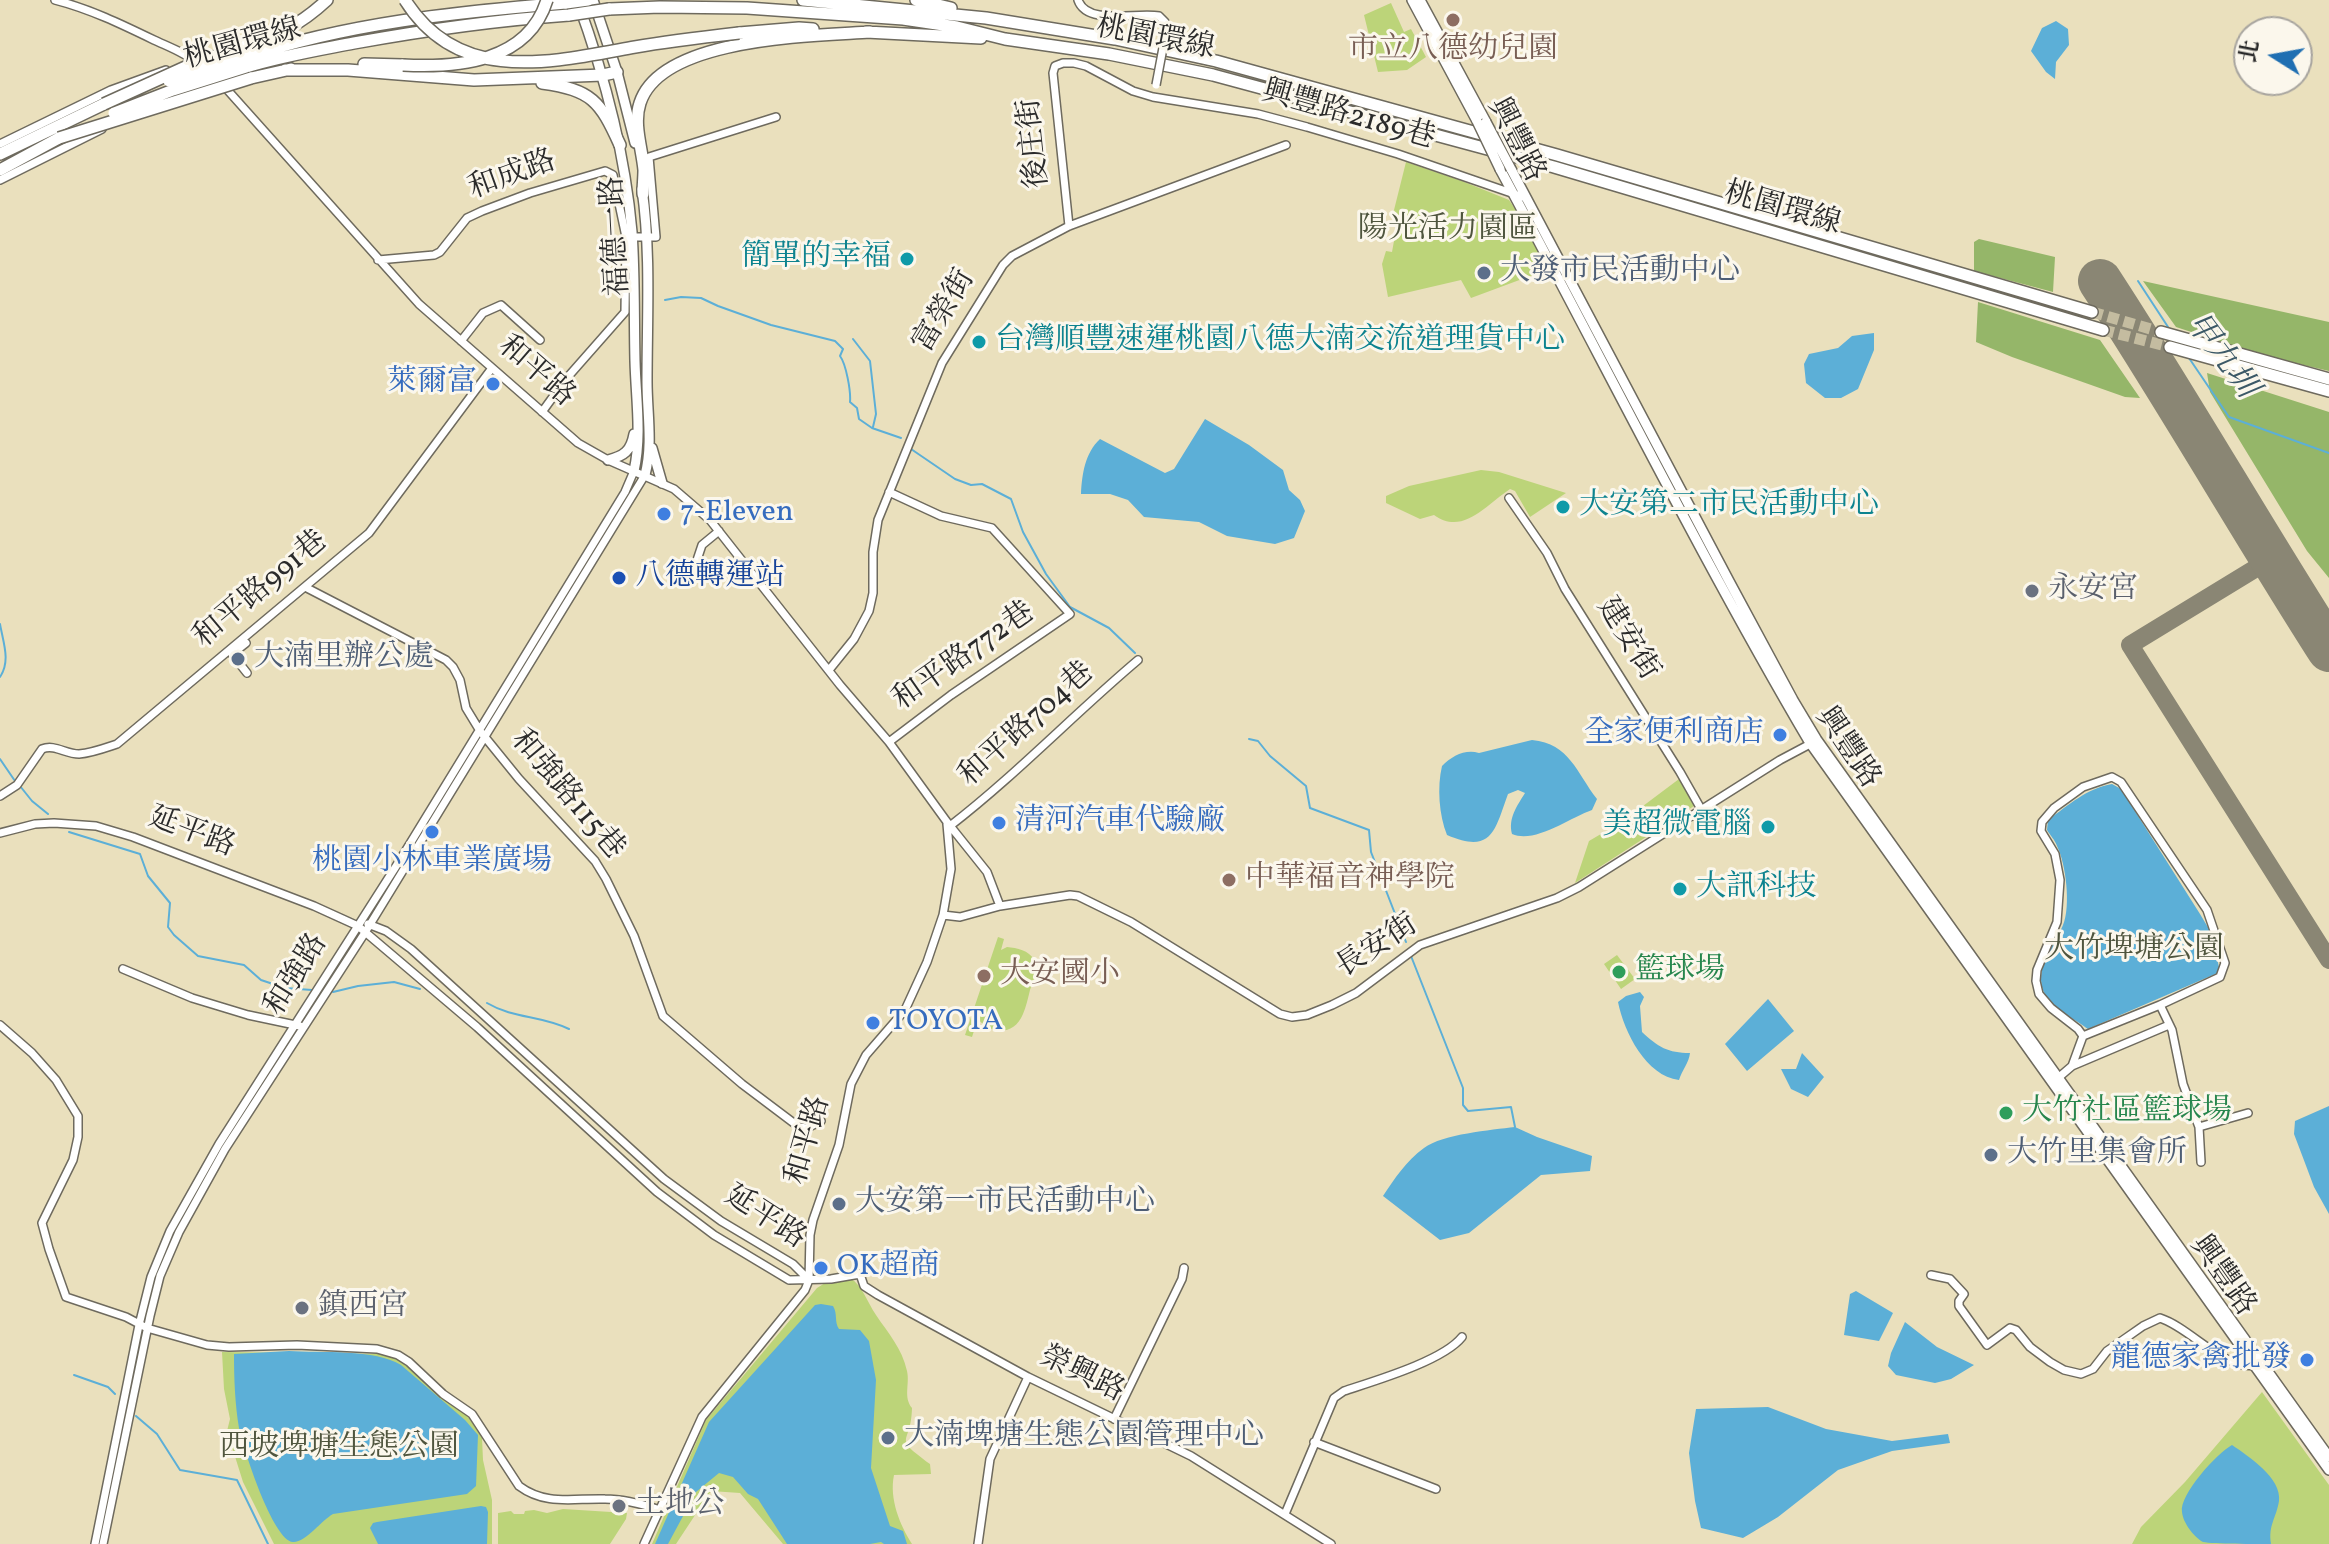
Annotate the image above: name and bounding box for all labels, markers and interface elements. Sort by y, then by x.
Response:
street label: 桃園環線 [1093,11,1217,69]
marker: 市立八德幼兒園 [1444,11,1462,29]
street label: 桃園環線 [180,13,306,79]
north arrow [2233,16,2313,96]
place label: 市立八德幼兒園 [1348,33,1558,69]
text: 北 [2234,38,2268,65]
street label: 興豐路2189巷 [1257,75,1439,159]
street label: 興豐路 [1478,93,1550,189]
street label: 後庄街 [1013,96,1059,190]
street label: 和成路 [465,145,561,209]
street label: 福德一路 [597,175,639,297]
street label: 桃園環線 [1719,177,1845,245]
park label: 陽光活力園區 [1358,213,1538,249]
place label: 簡單的幸福 [741,241,891,277]
marker: 簡單的幸福 [898,250,916,268]
place label: 大發市民活動中心 [1500,255,1740,291]
street label: 富榮街 [907,264,985,360]
marker: 大發市民活動中心 [1475,264,1493,282]
water label: 甲九圳 [2175,307,2263,407]
place label: 台灣順豐速運桃園八德大湳交流道理貨中心 [995,324,1565,360]
street label: 和平路 [489,330,581,416]
marker: 台灣順豐速運桃園八德大湳交流道理貨中心 [970,333,988,351]
place label: 萊爾富 [387,366,477,402]
marker: 萊爾富 [484,375,502,393]
place label: 大安第二市民活動中心 [1579,489,1879,525]
place label: 7-Eleven [680,496,794,532]
marker: 大安第二市民活動中心 [1554,498,1572,516]
marker: 7-Eleven [655,505,673,523]
street label: 和平路991巷 [188,525,336,657]
place label: 八德轉運站 [635,560,785,596]
marker: 八德轉運站 [610,569,628,587]
place label: 永安宮 [2048,573,2138,609]
marker: 永安宮 [2023,582,2041,600]
street label: 建安街 [1587,592,1665,688]
street label: 和平路772巷 [887,596,1043,720]
place label: 大湳里辦公處 [254,641,434,677]
marker: 大湳里辦公處 [229,650,247,668]
street label: 和平路704巷 [953,656,1103,796]
street label: 興豐路 [1806,702,1886,796]
place label: 全家便利商店 [1584,717,1764,753]
street label: 和強路115巷 [502,724,630,868]
marker: 全家便利商店 [1771,726,1789,744]
street label: 延平路 [143,801,239,867]
place label: 清河汽車代驗廠 [1015,805,1225,841]
place label: 美超微電腦 [1602,809,1752,845]
marker: 清河汽車代驗廠 [990,814,1008,832]
marker: 美超微電腦 [1759,818,1777,836]
marker: 桃園小林車業廣場 [423,823,441,841]
place label: 桃園小林車業廣場 [312,845,552,881]
place label: 中華福音神學院 [1245,862,1455,898]
marker: 中華福音神學院 [1220,871,1238,889]
place label: 大訊科技 [1696,871,1816,907]
marker: 大訊科技 [1671,880,1689,898]
street label: 長安街 [1330,908,1426,988]
street label: 和強路 [259,928,337,1024]
park label: 大竹埤塘公園 [2044,933,2224,969]
place label: 籃球場 [1635,954,1725,990]
place label: 大安國小 [1000,958,1120,994]
marker: 籃球場 [1610,963,1628,981]
marker: 大安國小 [975,967,993,985]
place label: TOYOTA [889,1005,1003,1041]
marker: TOYOTA [864,1014,882,1032]
street label: 和平路 [780,1093,840,1189]
place label: 大竹社區籃球場 [2022,1095,2232,1131]
marker: 大竹社區籃球場 [1997,1104,2015,1122]
place label: 大竹里集會所 [2007,1137,2187,1173]
marker: 大竹里集會所 [1982,1146,2000,1164]
street label: 延平路 [716,1179,812,1259]
place label: 大安第一市民活動中心 [855,1186,1155,1222]
marker: 大安第一市民活動中心 [830,1195,848,1213]
street label: 興豐路 [2180,1230,2262,1324]
place label: OK超商 [837,1250,939,1286]
marker: OK超商 [812,1259,830,1277]
place label: 鎮西宮 [318,1290,408,1326]
marker: 鎮西宮 [293,1299,311,1317]
street label: 榮興路 [1033,1340,1129,1412]
place label: 龍德家禽批發 [2111,1342,2291,1378]
marker: 龍德家禽批發 [2298,1351,2316,1369]
place label: 大湳埤塘生態公園管理中心 [904,1420,1264,1456]
marker: 大湳埤塘生態公園管理中心 [879,1429,897,1447]
park label: 西坡埤塘生態公園 [219,1431,459,1467]
place label: 土地公 [635,1488,725,1524]
marker: 土地公 [610,1497,628,1515]

